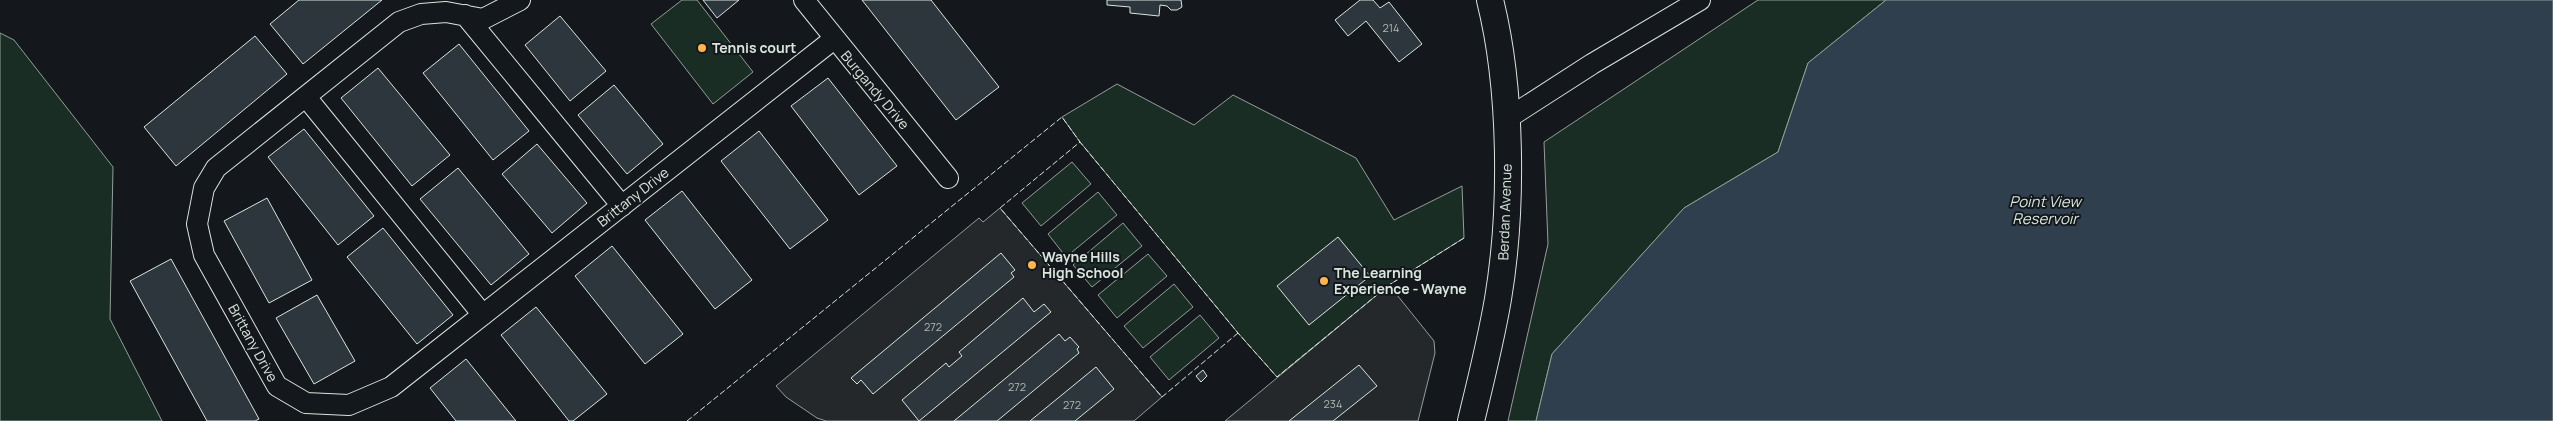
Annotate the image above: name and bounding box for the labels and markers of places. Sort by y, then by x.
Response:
place label: Tennis court [712,38,796,57]
marker: Tennis court [696,42,708,54]
place label: Wayne Hills High School [1042,247,1123,282]
marker: Wayne Hills High School [1026,259,1038,271]
place label: The Learning Experience - Wayne [1334,263,1467,298]
marker: The Learning Experience - Wayne [1318,275,1330,287]

